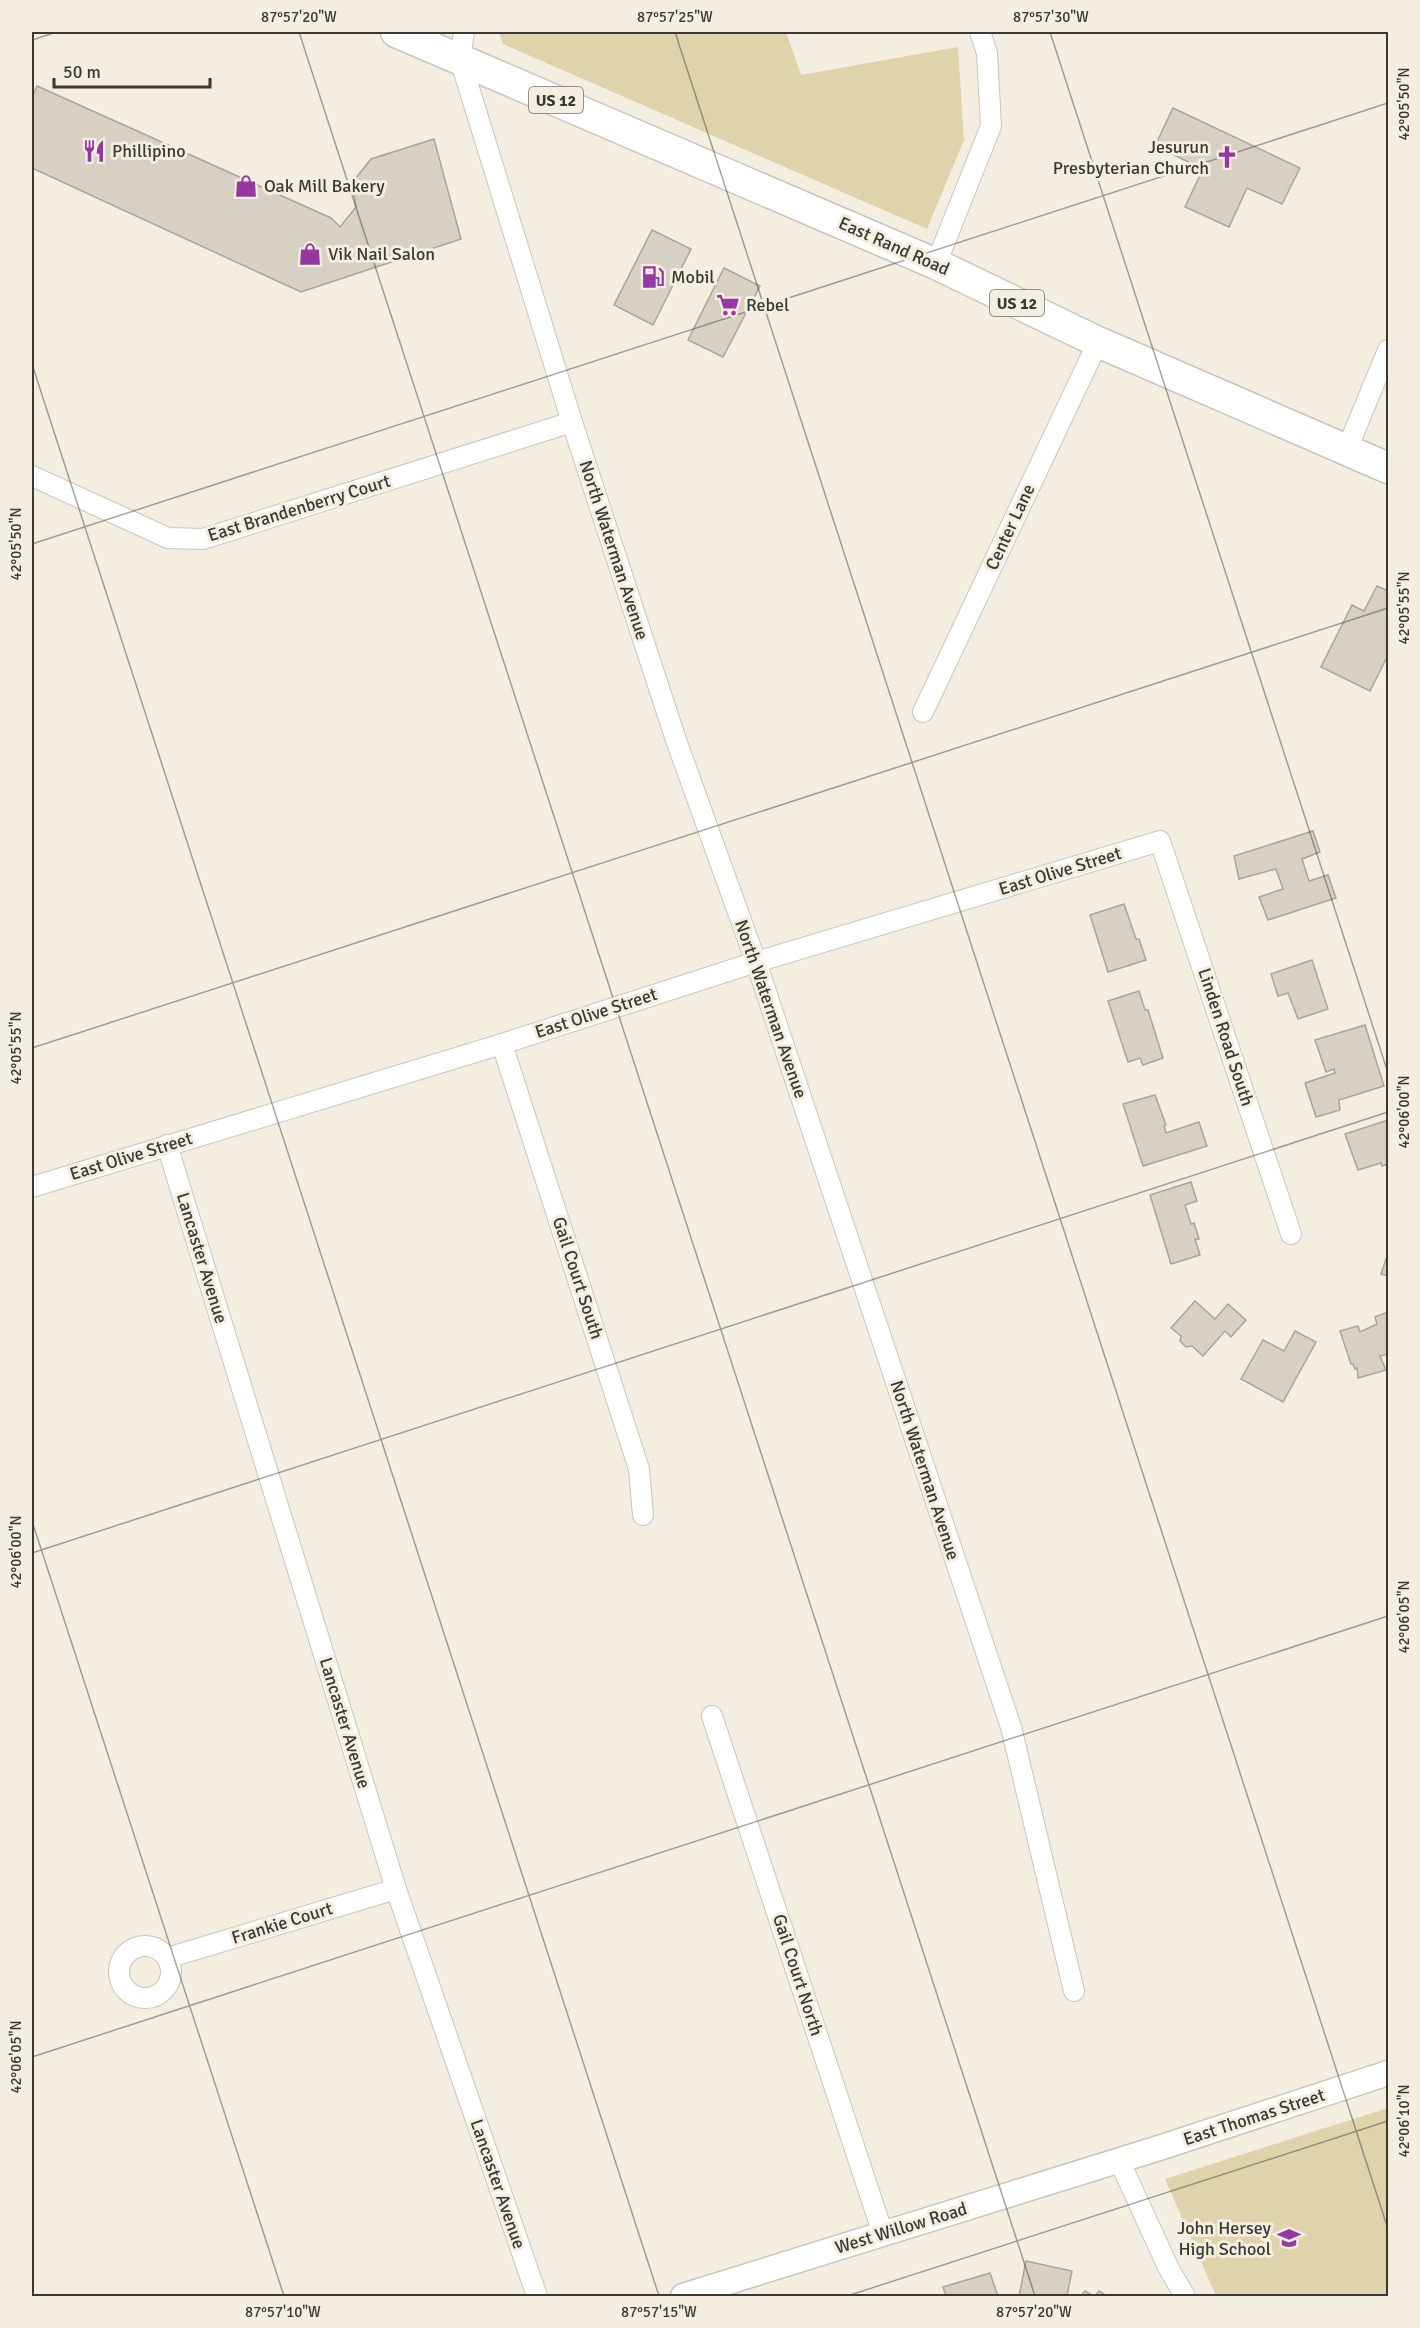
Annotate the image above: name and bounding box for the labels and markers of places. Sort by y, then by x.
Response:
place label: Jesurun Presbyterian Church [1053,136,1209,179]
restaurant icon: Phillipino [81,138,107,164]
place label: Phillipino [112,140,186,162]
church icon: Jesurun Presbyterian Church [1214,144,1240,170]
shop icon: Oak Mill Bakery [233,173,259,199]
place label: Oak Mill Bakery [264,175,385,197]
shop icon: Vik Nail Salon [297,241,323,267]
place label: Vik Nail Salon [328,243,435,265]
fuel station icon: Mobil [640,264,666,290]
place label: Mobil [671,266,715,288]
supermarket icon: Rebel [715,292,741,318]
place label: Rebel [746,294,789,316]
place label: John Hersey High School [1177,2217,1272,2260]
school or university icon: John Hersey High School [1276,2225,1302,2251]

